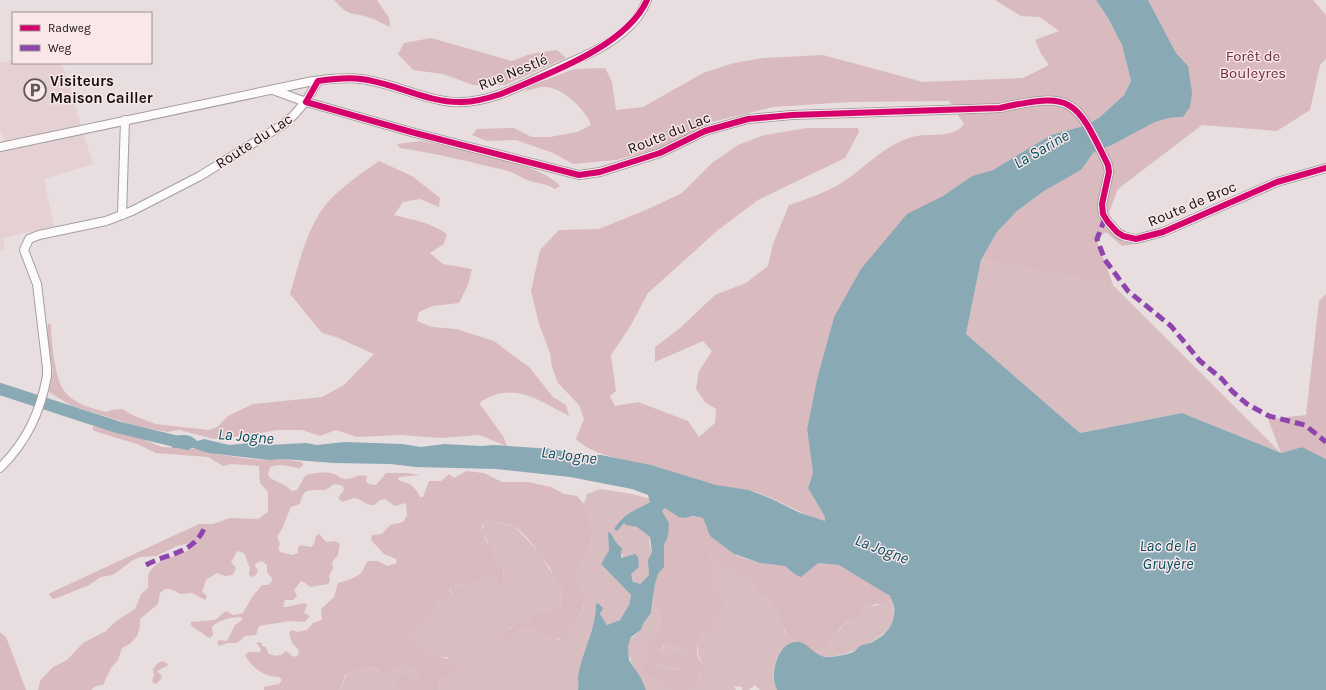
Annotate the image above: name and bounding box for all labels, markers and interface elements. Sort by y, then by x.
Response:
legend [12,12,152,64]
text: Radweg [48,21,91,35]
text: Weg [48,41,72,55]
park label: Forêt de Bouleyres [1220,47,1286,82]
street label: Rue Nestlé [476,50,550,94]
place label: Visiteurs Maison Cailler [50,72,153,107]
parking icon: Visiteurs Maison Cailler [22,77,48,103]
street label: Route du Lac [625,108,713,158]
street label: Route du Lac [212,110,296,172]
water label: La Sarine [1010,125,1073,172]
street label: Route de Broc [1145,177,1239,231]
water label: La Jogne [217,424,275,448]
water label: La Jogne [540,442,599,468]
water label: La Jogne [852,530,912,568]
water label: Lac de la Gruyère [1139,536,1197,573]

